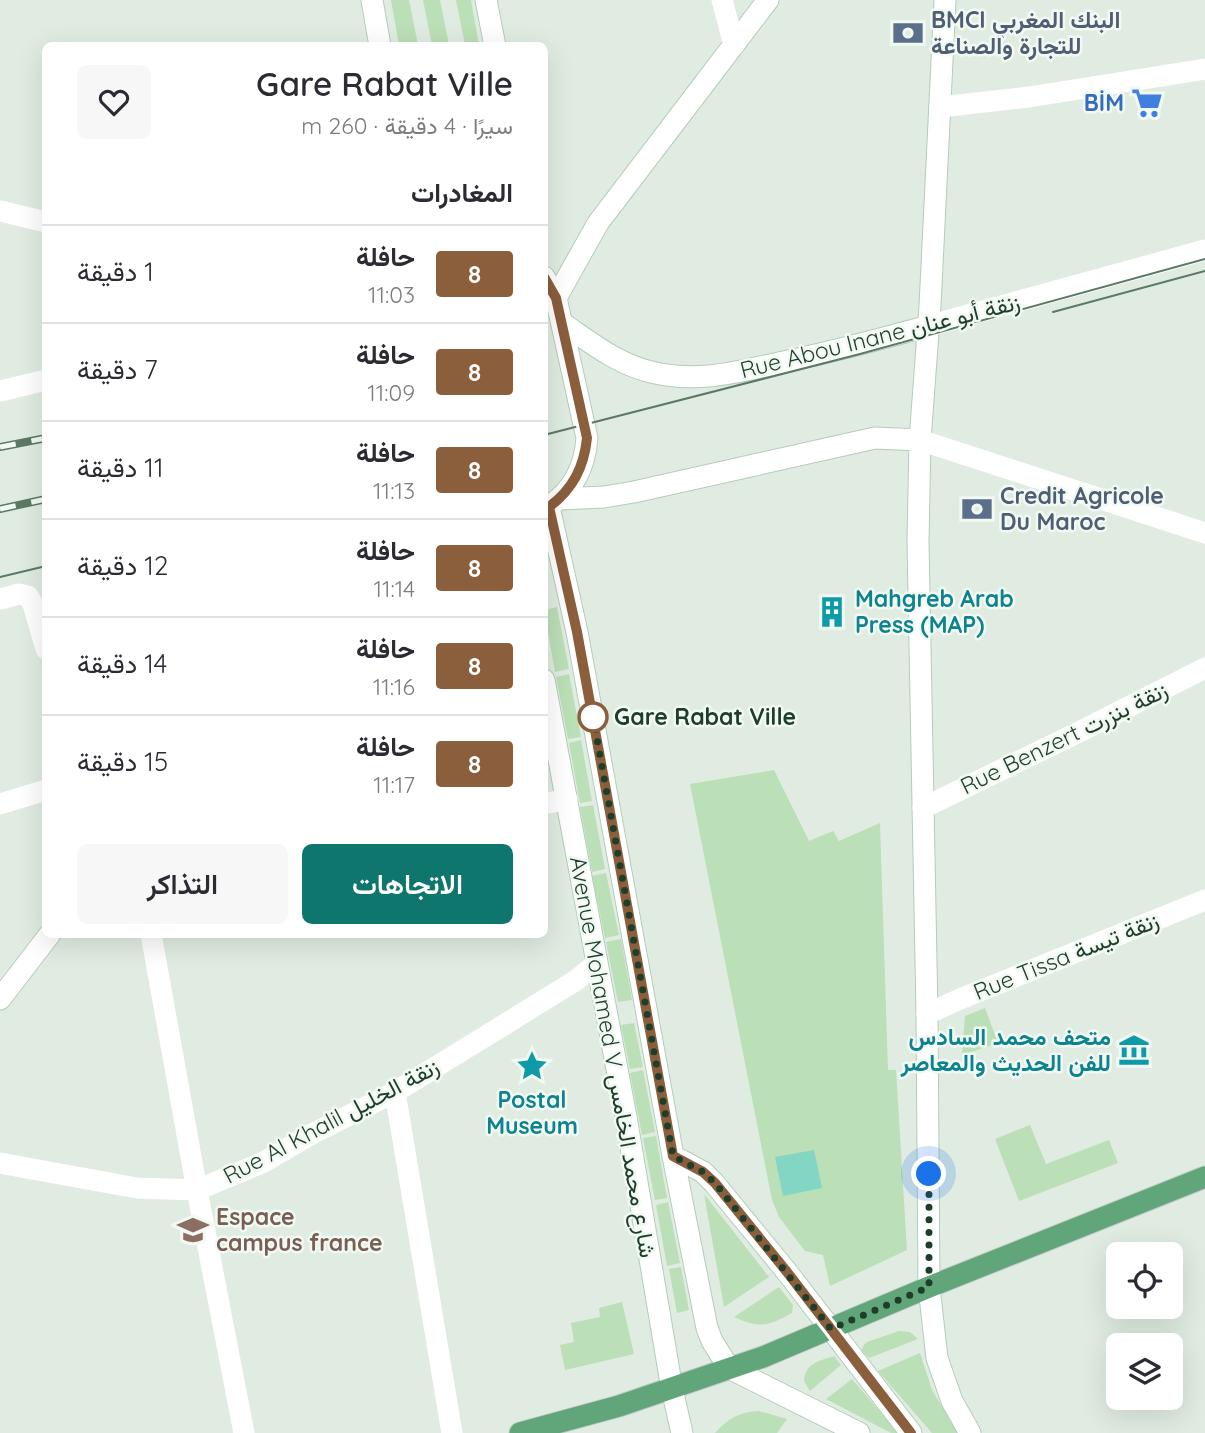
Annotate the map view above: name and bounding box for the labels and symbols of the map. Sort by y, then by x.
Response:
place label: BMCI البنك المغربي للتجارة والصناعة [931,5,1120,61]
bank icon: BMCI البنك المغربي للتجارة والصناعة [891,16,925,50]
supermarket icon: BİM [1130,86,1164,120]
place label: BİM [1084,88,1124,117]
street label: Rue Abou Inane زنقة أبو عنان [737,287,1023,385]
place label: Credit Agricole Du Maroc [1000,481,1164,536]
bank icon: Credit Agricole Du Maroc [960,492,994,526]
place label: Mahgreb Arab Press (MAP) [855,584,1014,639]
building icon: Mahgreb Arab Press (MAP) [815,595,849,629]
street label: Rue Benzert زنقة بنزرت [955,675,1173,801]
marker: Gare Rabat Ville [578,702,608,732]
place label: Gare Rabat Ville [614,702,796,731]
street label: Avenue Mohamed V شارع محمد الخامس [562,854,663,1260]
street label: Rue Tissa زنقة تيسة [969,905,1163,1007]
place label: متحف محمد السادس للفن الحديث والمعاصر [900,1022,1111,1078]
museum icon: متحف محمد السادس للفن الحديث والمعاصر [1117,1033,1151,1067]
place icon: Postal Museum [515,1049,549,1083]
street label: Rue Al Khalil زنقة الخليل [218,1051,444,1191]
place label: Postal Museum [486,1085,578,1140]
your location [911,1156,946,1191]
place label: Espace campus france [216,1202,383,1257]
school or university icon: Espace campus france [176,1213,210,1247]

